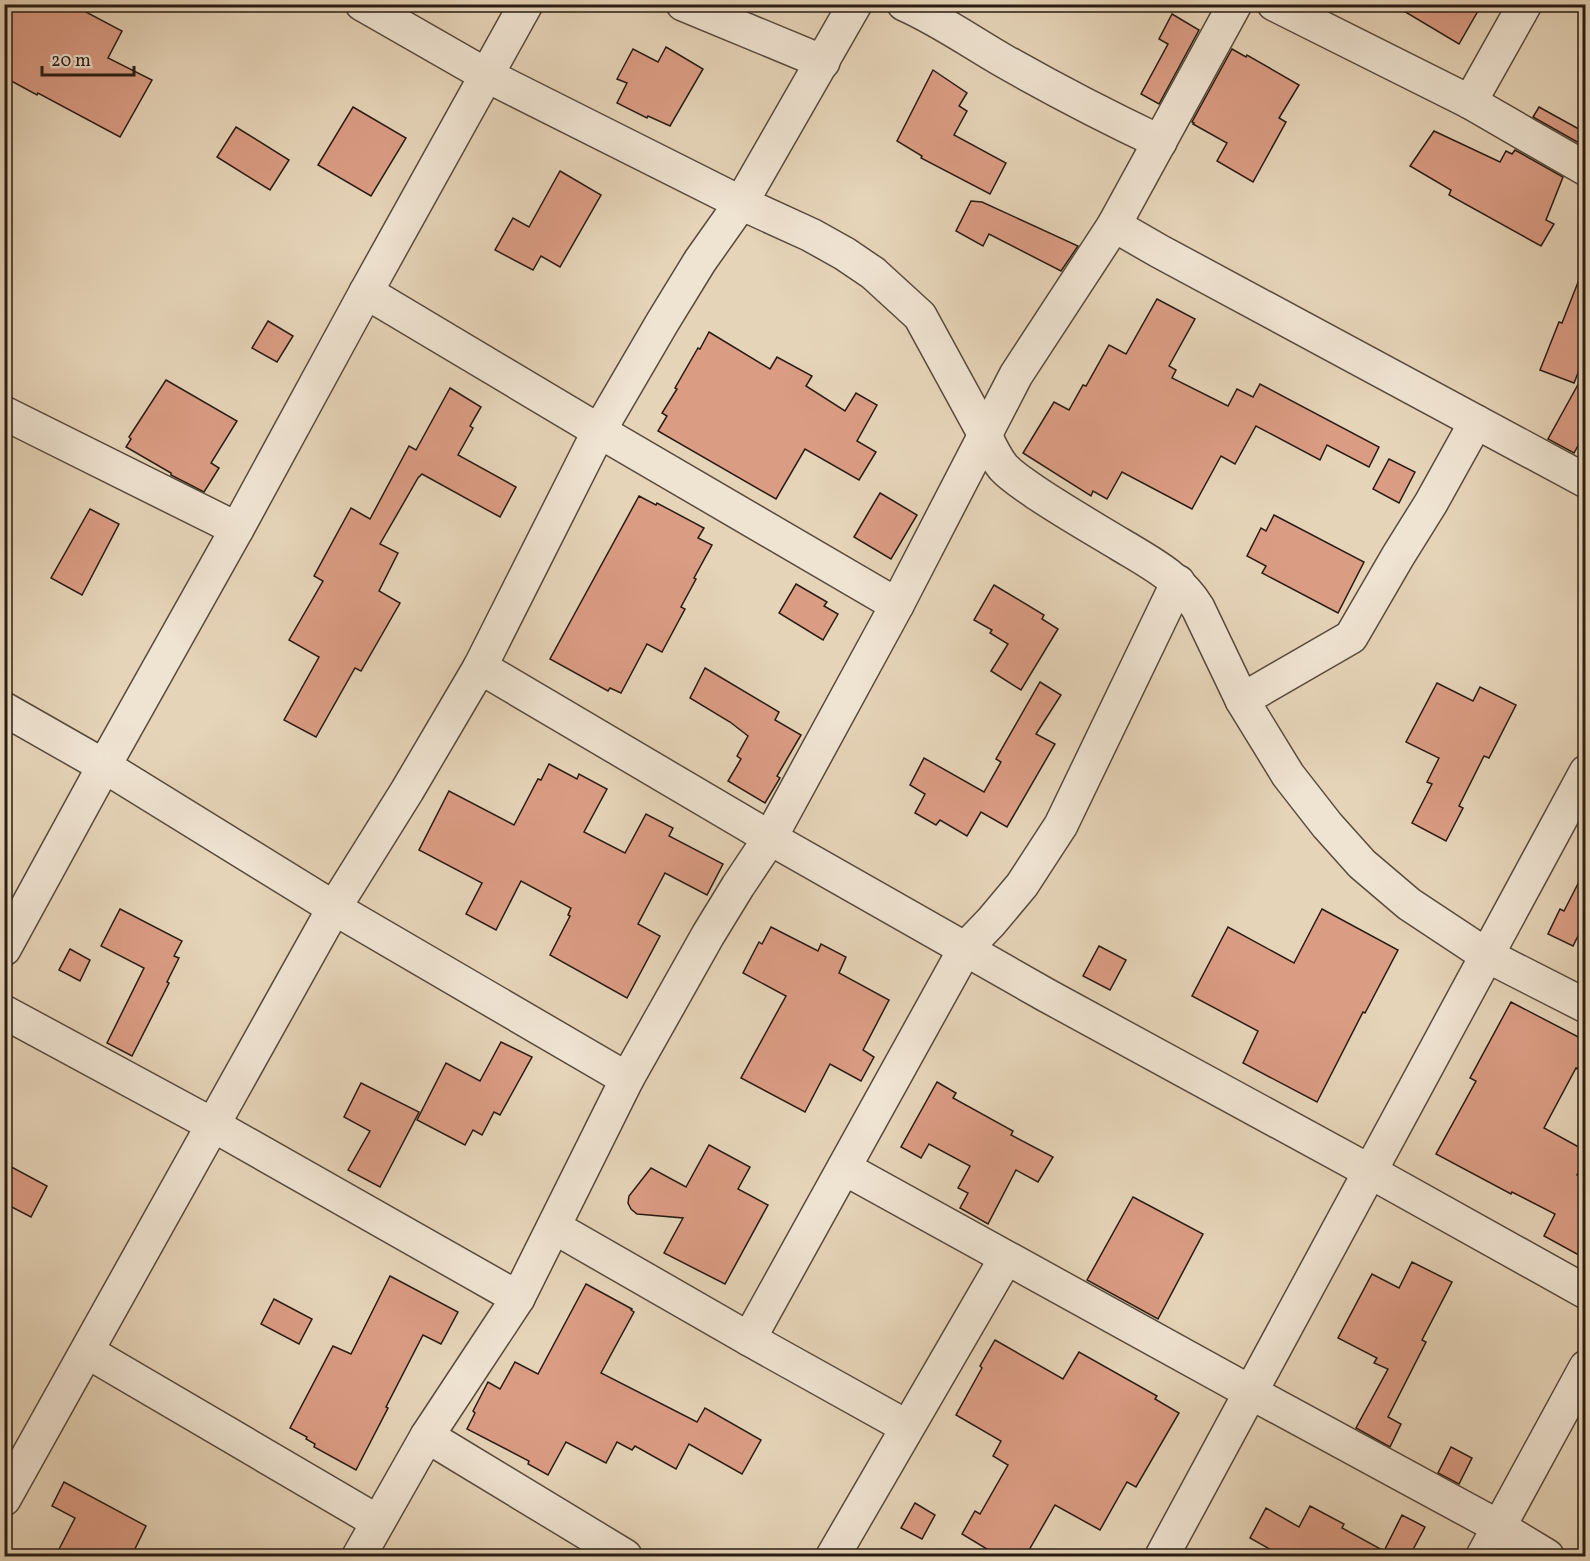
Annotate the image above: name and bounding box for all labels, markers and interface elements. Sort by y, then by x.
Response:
scale bar [42,39,134,77]
text: 20 m [51,49,91,74]

